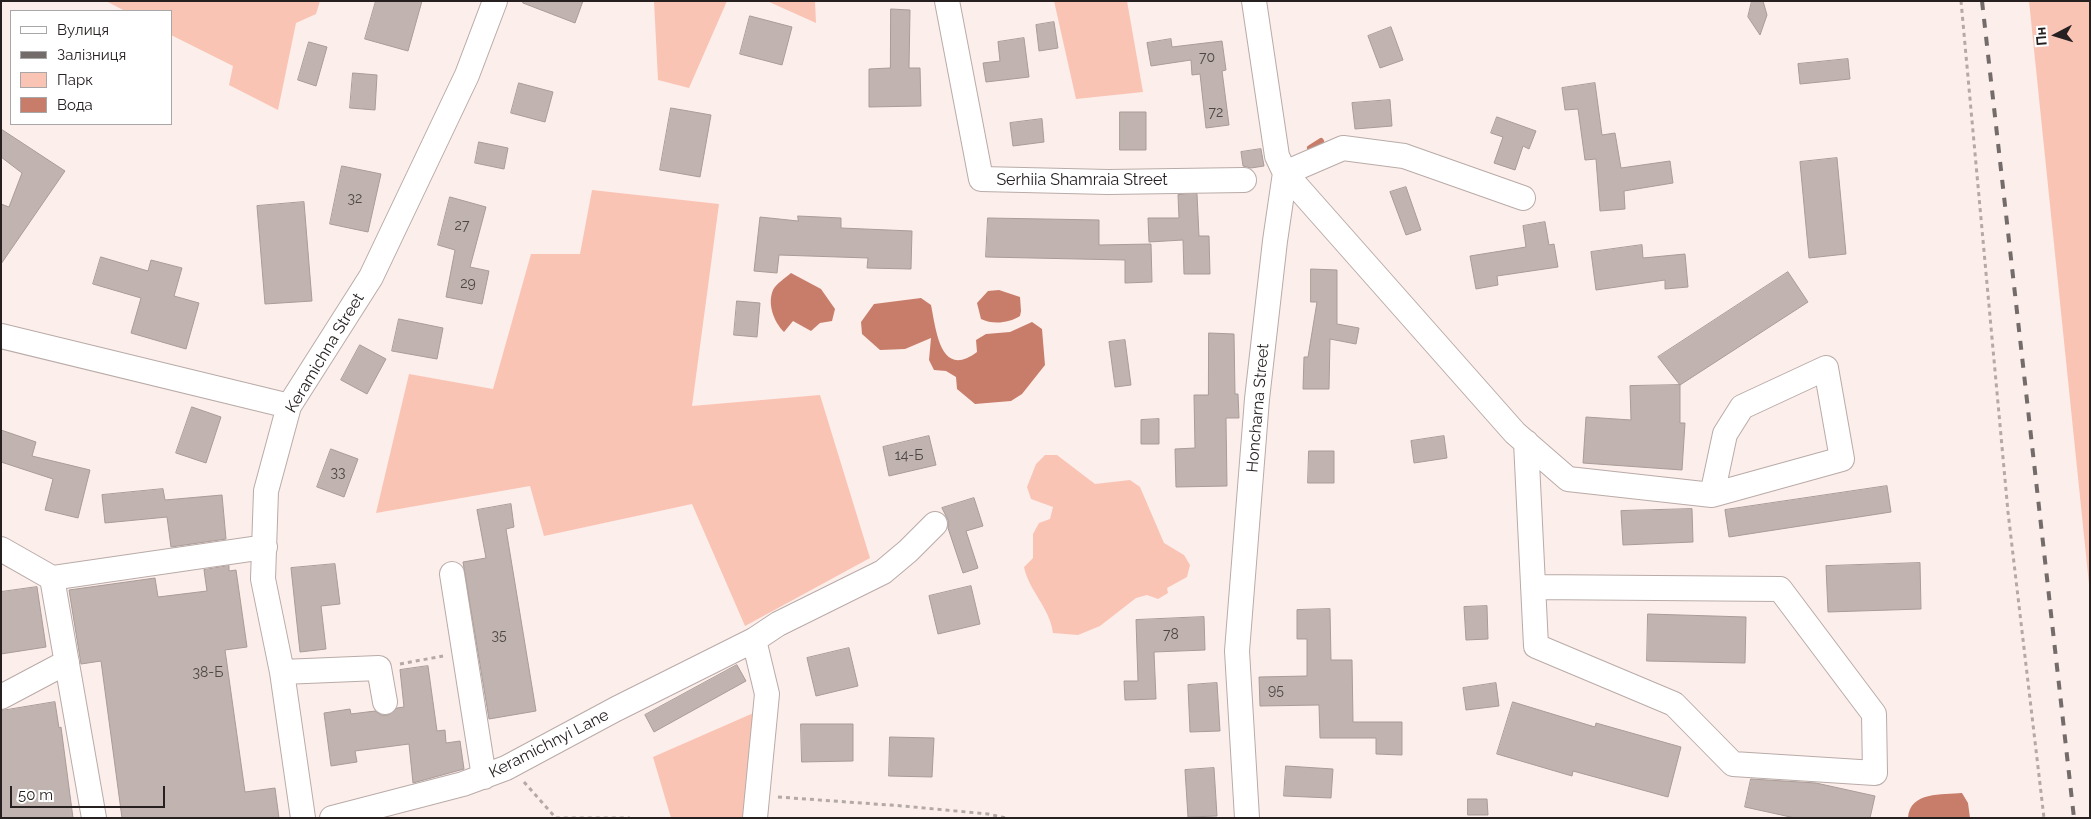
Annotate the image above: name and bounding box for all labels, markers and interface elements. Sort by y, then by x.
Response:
legend [10,10,172,125]
north arrow [2031,10,2081,60]
text: Вулиця [57,21,109,39]
text: Пн [2032,26,2050,46]
text: Залізниця [57,46,126,64]
house number: 70 [1199,50,1215,66]
text: Парк [57,71,93,89]
text: Вода [57,96,93,114]
house number: 72 [1209,105,1223,121]
street label: Serhiia Shamraia Street [996,170,1168,190]
house number: 32 [348,191,362,207]
house number: 27 [455,218,469,234]
house number: 29 [460,276,476,292]
street label: Keramichna Street [282,290,368,416]
street label: Honcharna Street [1243,343,1273,473]
house number: 14-Б [895,448,923,464]
house number: 33 [331,465,345,481]
house number: 78 [1163,627,1179,643]
house number: 35 [491,628,507,644]
house number: 38-Б [193,665,223,681]
house number: 95 [1268,683,1284,699]
street label: Keramichnyi Lane [486,705,612,783]
scale bar [12,776,168,808]
text: 50 m [18,786,53,804]

